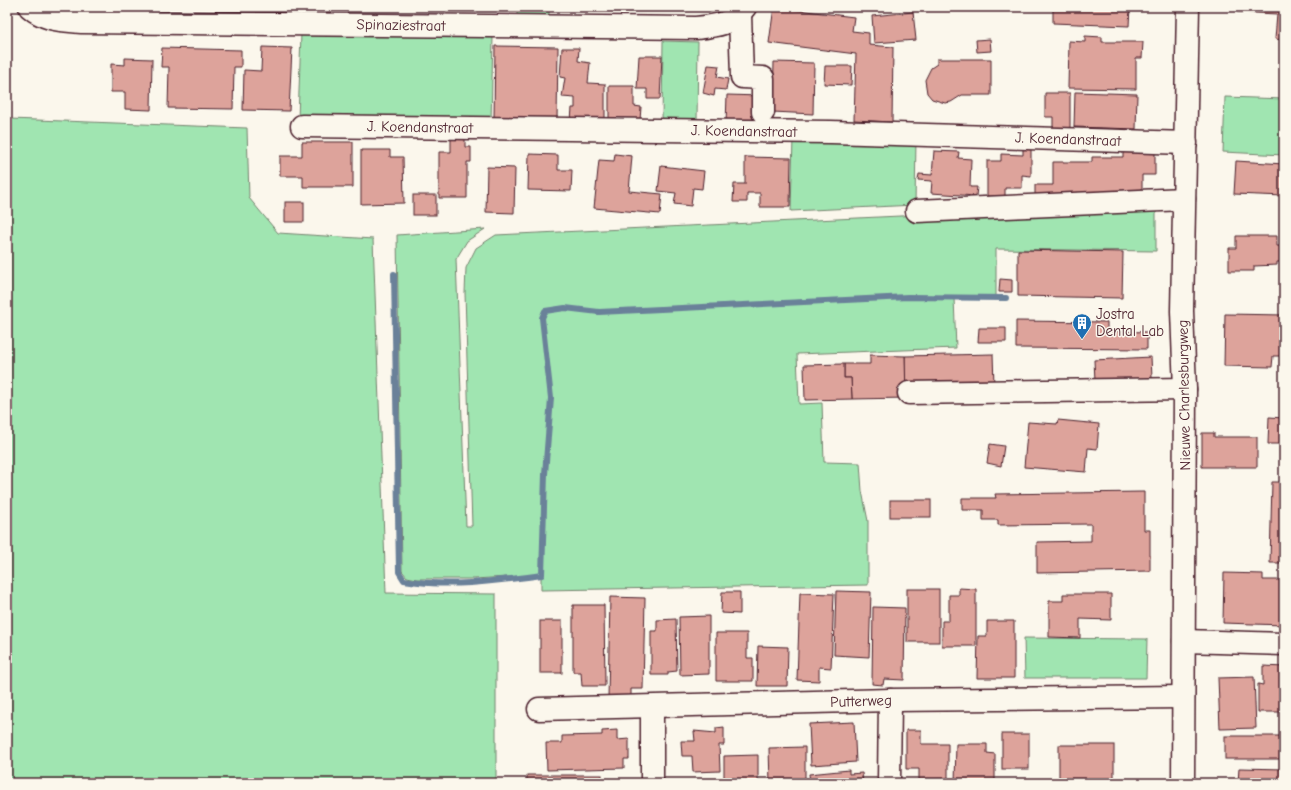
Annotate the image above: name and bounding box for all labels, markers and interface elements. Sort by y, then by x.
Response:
street label: Spinaziestraat [356,15,446,35]
street label: J. Koendanstraat [367,117,474,137]
street label: J. Koendanstraat [691,121,798,141]
street label: J. Koendanstraat [1015,128,1122,150]
place label: Jostra Dental Lab [1096,305,1164,340]
building icon: Jostra Dental Lab [1071,312,1093,340]
street label: Nieuwe Charlesburgweg [1174,319,1194,471]
street label: Putterweg [830,691,892,711]

